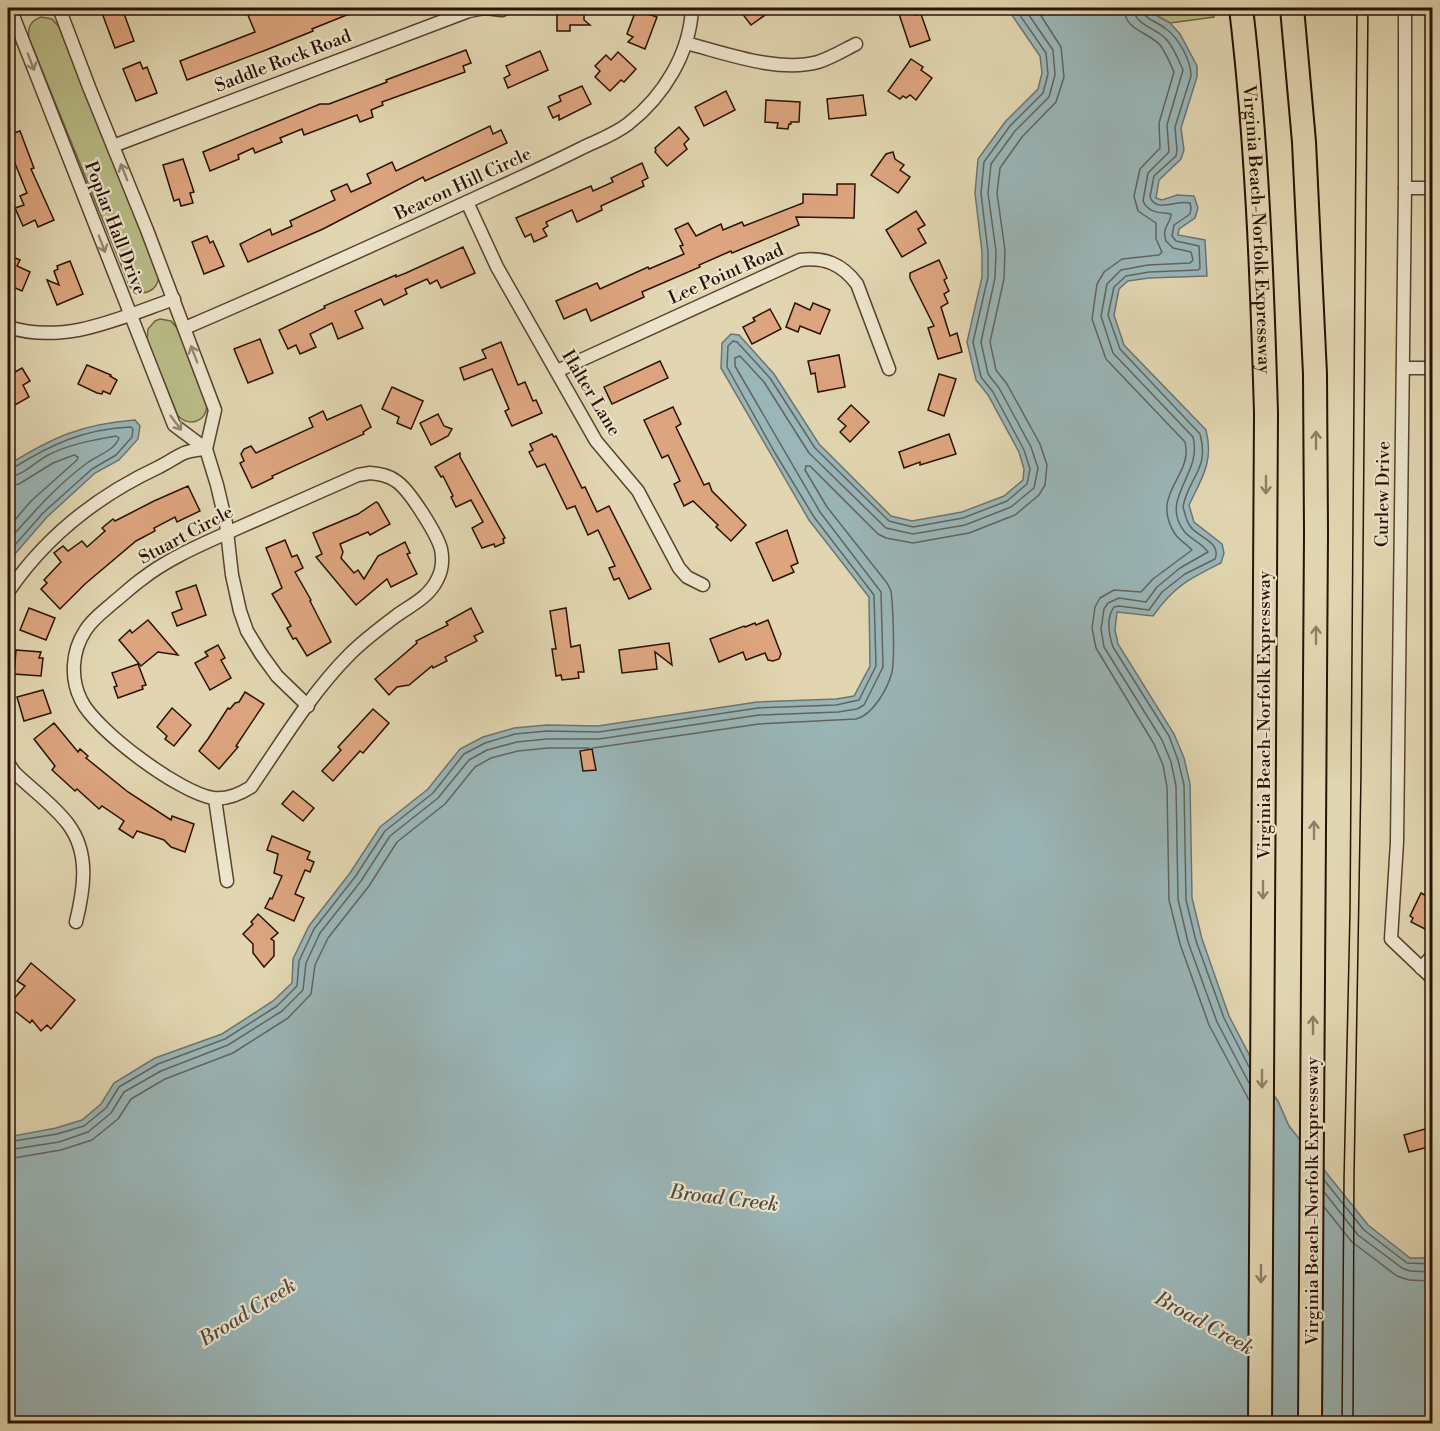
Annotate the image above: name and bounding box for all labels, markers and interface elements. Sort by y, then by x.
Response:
street label: Saddle Rock Road [211,24,355,98]
one-way arrow [26,52,37,71]
street label: Virginia Beach-Norfolk Expressway [1238,83,1276,374]
street label: Beacon Hill Circle [390,142,535,226]
street label: Poplar Hall Drive [79,158,151,298]
one-way arrow [118,163,129,182]
one-way arrow [97,234,108,252]
street label: Lee Point Road [665,238,788,310]
one-way arrow [188,345,199,364]
street label: Halter Lane [556,346,626,440]
one-way arrow [169,415,182,431]
one-way arrow [1310,431,1322,451]
street label: Curlew Drive [1371,441,1395,547]
one-way arrow [1260,475,1271,495]
street label: Stuart Circle [135,501,237,569]
street label: Virginia Beach-Norfolk Expressway [1253,570,1276,861]
one-way arrow [1310,626,1322,646]
one-way arrow [1308,821,1320,841]
one-way arrow [1257,880,1269,900]
one-way arrow [1307,1016,1319,1036]
street label: Virginia Beach-Norfolk Expressway [1301,1056,1324,1347]
one-way arrow [1256,1069,1268,1089]
water label: Broad Creek [667,1180,780,1218]
one-way arrow [1255,1264,1267,1284]
water label: Broad Creek [194,1273,301,1353]
water label: Broad Creek [1149,1286,1258,1361]

